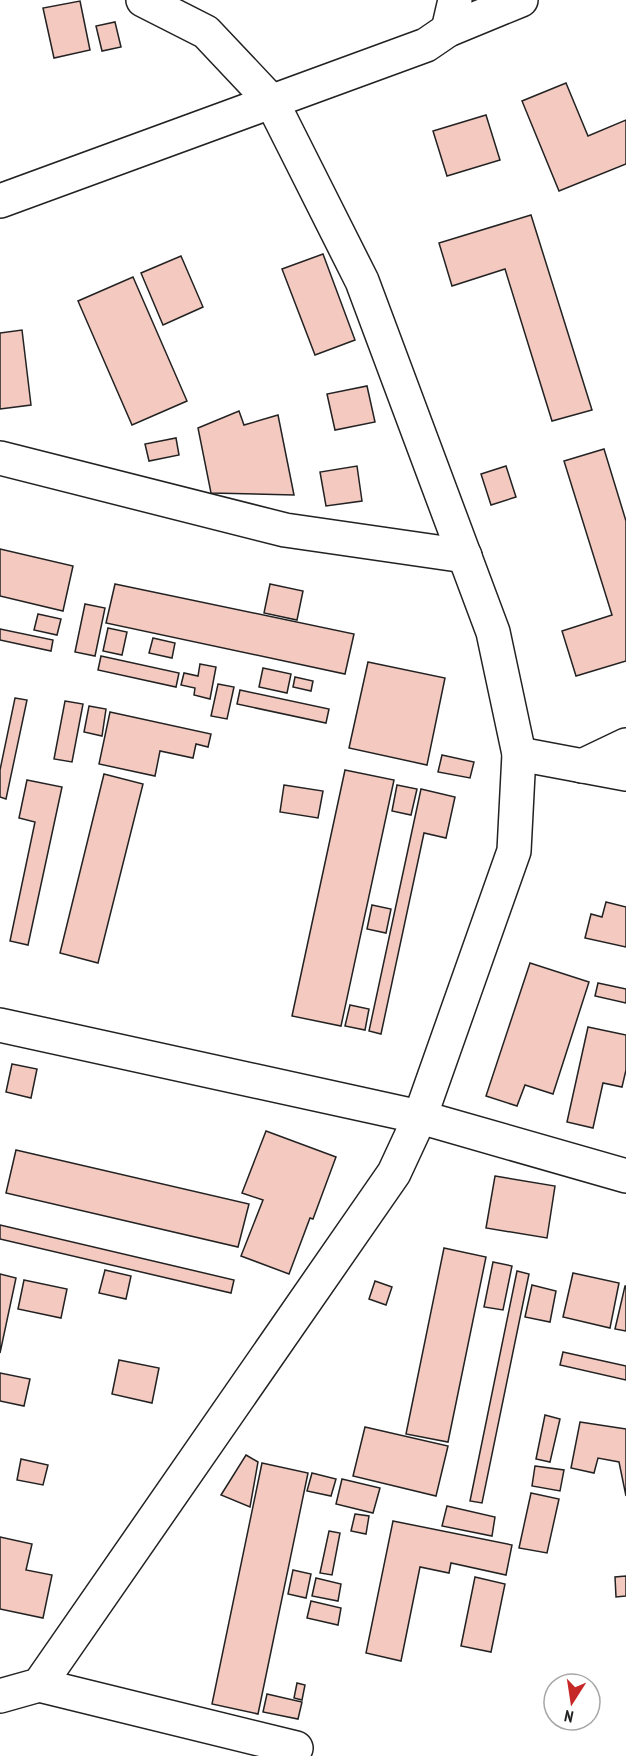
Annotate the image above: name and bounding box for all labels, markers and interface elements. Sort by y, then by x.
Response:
north arrow [542,1672,602,1732]
text: N [563,1706,575,1727]

